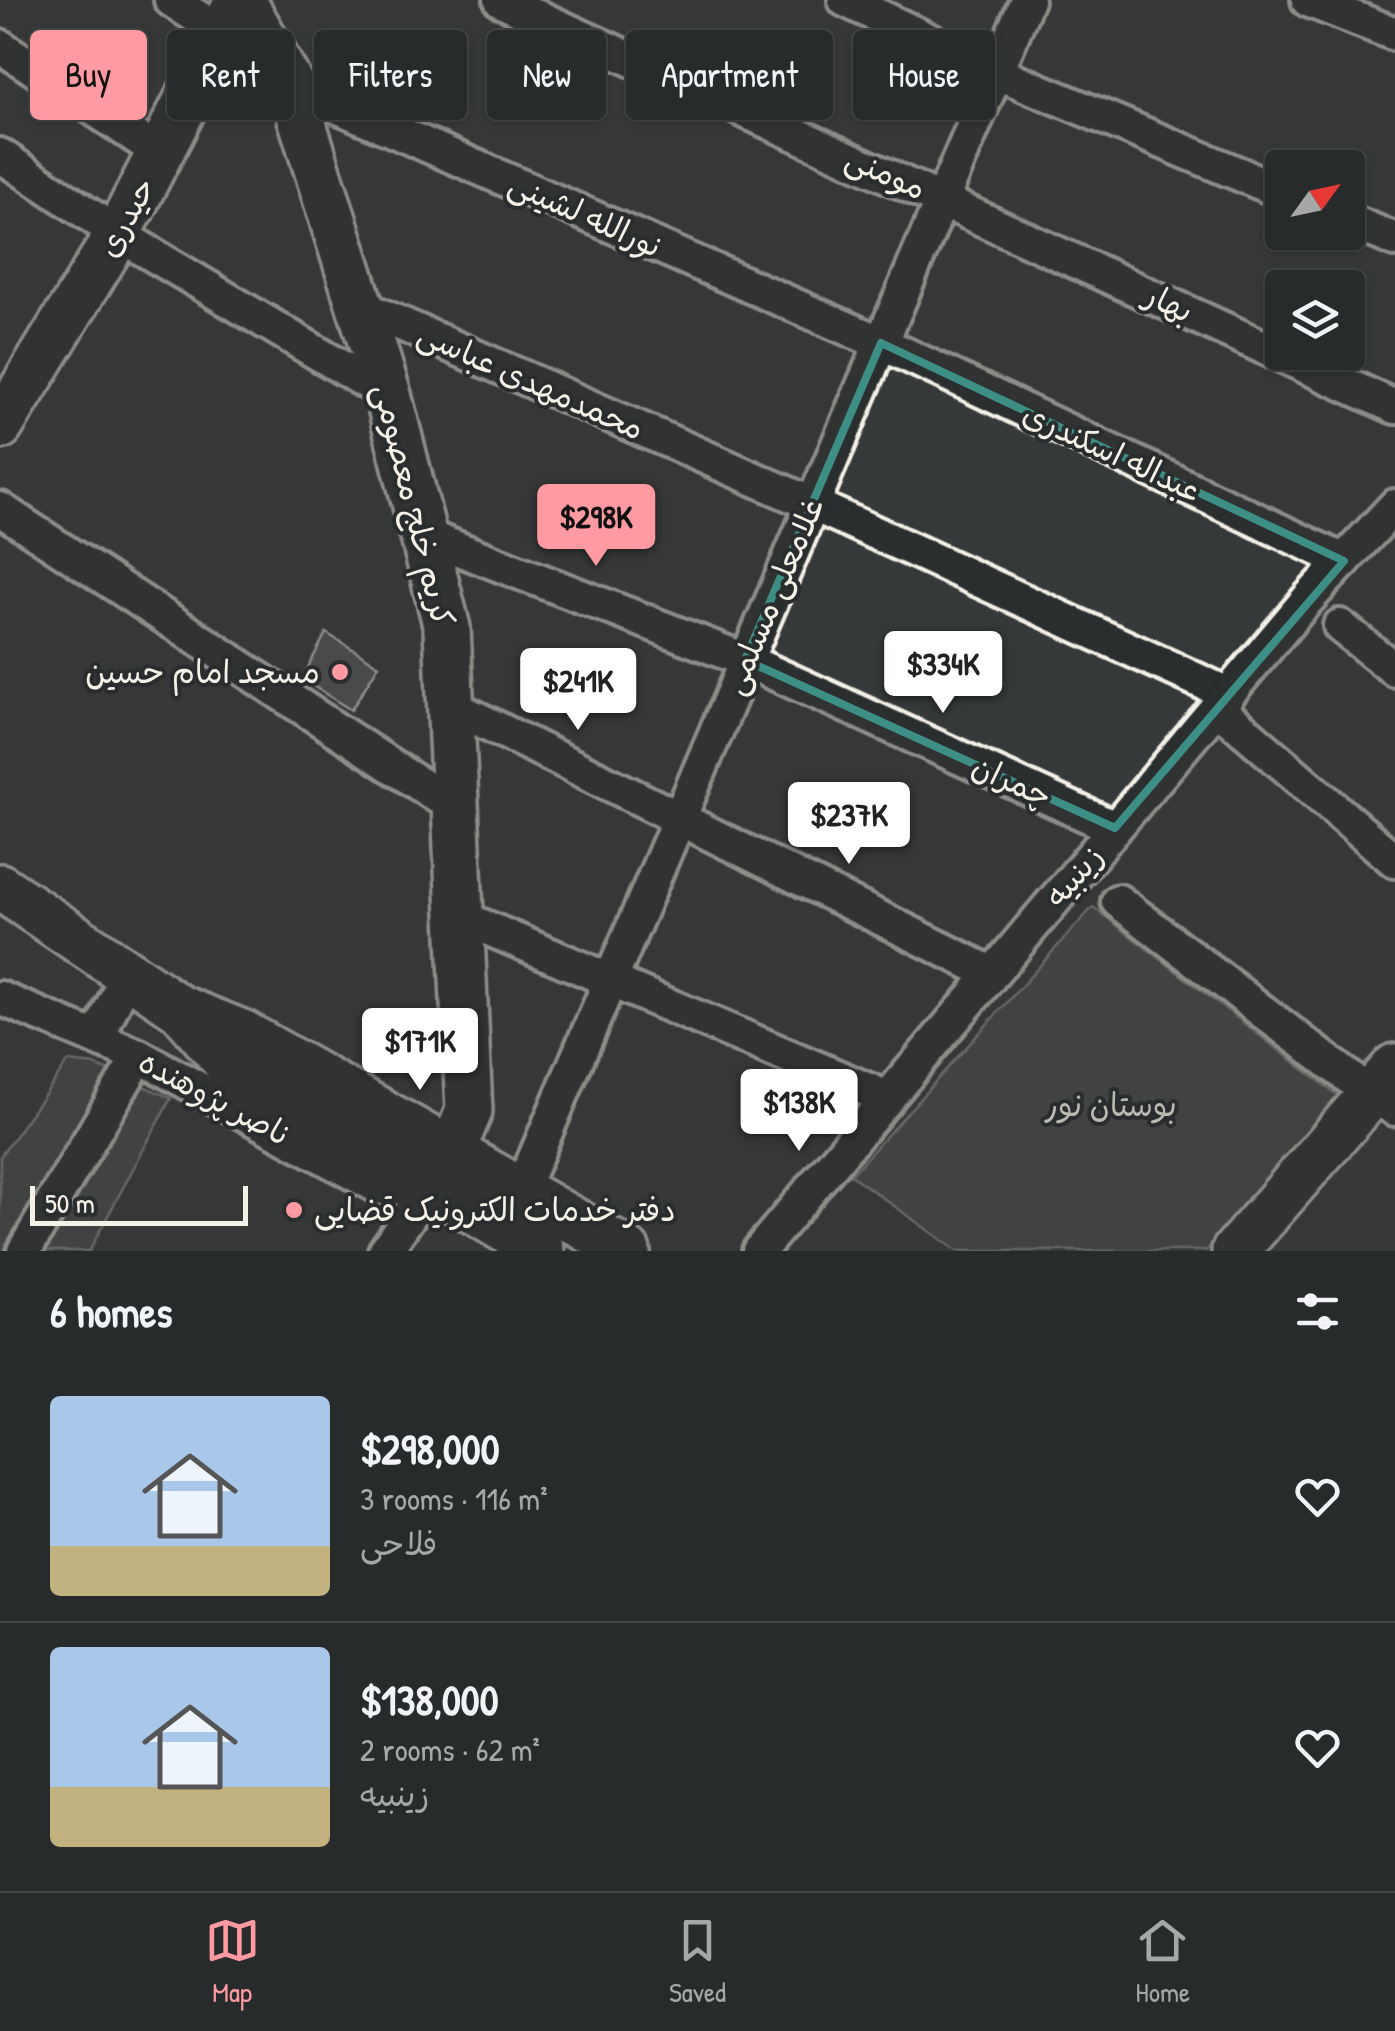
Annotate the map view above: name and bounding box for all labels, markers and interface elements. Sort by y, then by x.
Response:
chip: Buy [30,30,147,120]
chip: Rent [167,30,294,120]
chip: Filters [314,30,467,120]
chip: New [487,30,606,120]
chip: Apartment [626,30,833,120]
chip: House [853,30,995,120]
street label: مومنی [839,136,933,209]
north arrow [1265,150,1365,250]
map controls [1265,150,1365,370]
street label: نورالله لشینی [502,161,670,268]
street label: حیدری [86,169,165,265]
button: layers [1265,270,1365,370]
street label: بهار [1135,272,1200,332]
street label: محمدمهدی عباسی [411,311,651,450]
street label: کریم خلج معصومی [361,379,465,632]
street label: عبداله اسکندری [1016,391,1208,512]
pin: $298K [526,484,666,569]
street label: غلامعلی مسلمی [712,491,833,701]
text: $298K [559,495,633,538]
pin: $334K [873,631,1013,716]
text: $334K [906,642,980,685]
pin: $241K [508,648,648,733]
place label: مسجد امام حسین [85,650,320,696]
text: $241K [542,659,614,702]
marker: مسجد امام حسین [329,661,351,683]
street label: چمران [965,744,1059,817]
pin: $237K [779,782,919,867]
text: $237K [810,793,888,836]
street label: زینبیه [1035,835,1113,916]
pin: $171K [350,1008,490,1093]
text: $171K [384,1019,456,1062]
street label: ناصر پژوهنده [132,1039,299,1156]
pin: $138K [729,1069,869,1154]
text: $138K [763,1080,835,1123]
park label: بوستان نور [1044,1083,1177,1126]
scale bar [30,1181,248,1226]
text: 50 m [45,1184,95,1222]
place label: دفتر خدمات الکترونیک قضایی [314,1188,676,1231]
marker: دفتر خدمات الکترونیک قضایی [283,1199,305,1221]
text: 6 homes [50,1283,172,1340]
icon: filters [1290,1284,1345,1339]
text: $298,000 [360,1420,499,1477]
icon: home [130,1436,250,1556]
icon: heart [1290,1469,1345,1524]
text: 3 rooms · 116 m² [360,1477,548,1520]
text: فلاحی [360,1522,437,1565]
text: $138,000 [360,1671,498,1728]
icon: home [130,1687,250,1807]
icon: heart [1290,1720,1345,1775]
text: 2 rooms · 62 m² [360,1728,540,1771]
text: زینبیه [360,1773,429,1816]
tab: Map [205,1913,260,2011]
tab: Saved [669,1913,726,2011]
tab: Home [1135,1913,1190,2011]

